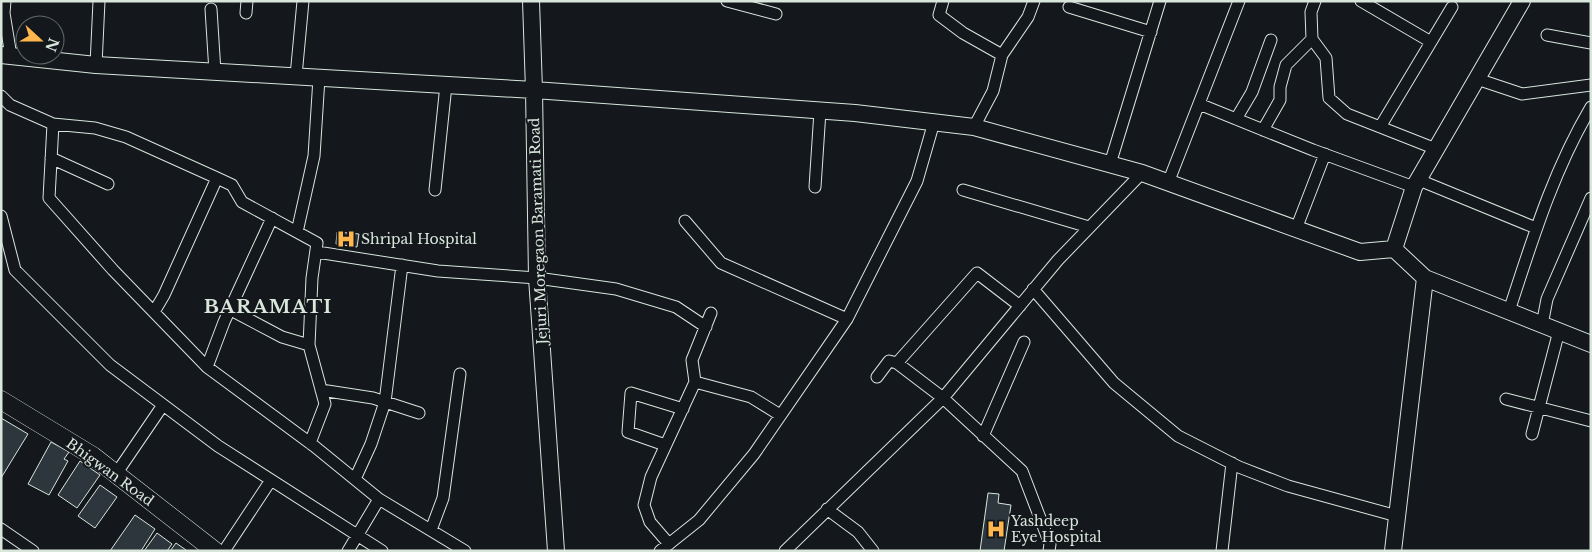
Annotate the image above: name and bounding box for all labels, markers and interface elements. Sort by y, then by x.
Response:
north arrow [15,15,65,65]
text: N [41,35,63,54]
street label: Jejuri Moregaon Baramati Road [525,117,551,347]
hospital icon: Shripal Hospital [335,228,357,250]
place label: Shripal Hospital [361,230,477,248]
district label: BARAMATI [204,295,332,318]
street label: Bhigwan Road [63,434,158,510]
place label: Yashdeep Eye Hospital [1010,512,1102,546]
hospital icon: Yashdeep Eye Hospital [985,518,1007,540]

